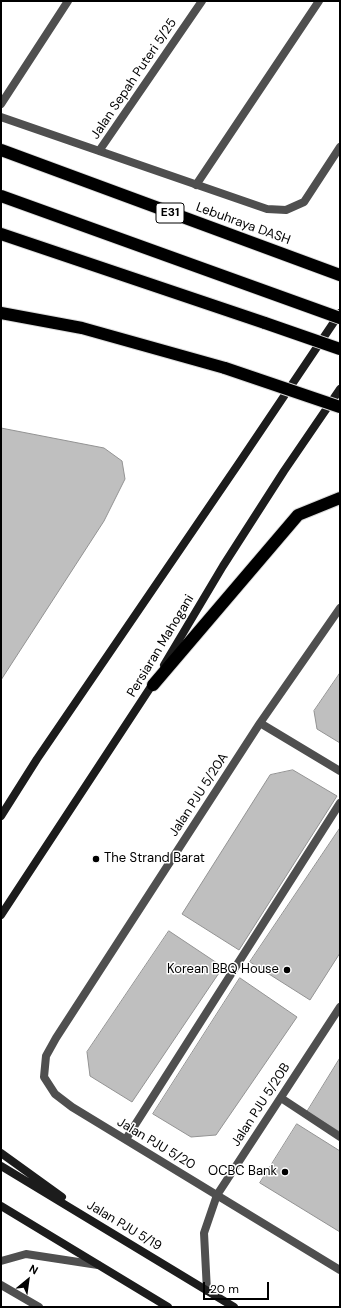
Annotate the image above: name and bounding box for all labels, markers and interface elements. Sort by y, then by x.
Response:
street label: Jalan Sepah Puteri 5/25 [88,16,180,142]
street label: Lebuhraya DASH [194,200,292,248]
road number: E31 [156,203,184,223]
street label: Persiaran Mahogani [124,592,198,700]
street label: Jalan PJU 5/20A [166,750,232,840]
place label: The Strand Barat [104,851,205,867]
marker: The Strand Barat [91,854,101,864]
place label: Korean BBQ House [167,962,279,978]
marker: Korean BBQ House [282,965,292,975]
street label: Jalan PJU 5/20B [228,1060,294,1150]
street label: Jalan PJU 5/20 [114,1115,198,1173]
place label: OCBC Bank [208,1164,277,1180]
marker: OCBC Bank [280,1167,290,1177]
street label: Jalan PJU 5/19 [84,1198,164,1254]
north arrow [8,1260,48,1300]
text: N [27,1261,41,1278]
scale bar [205,1274,271,1300]
text: 20 m [210,1281,239,1297]

